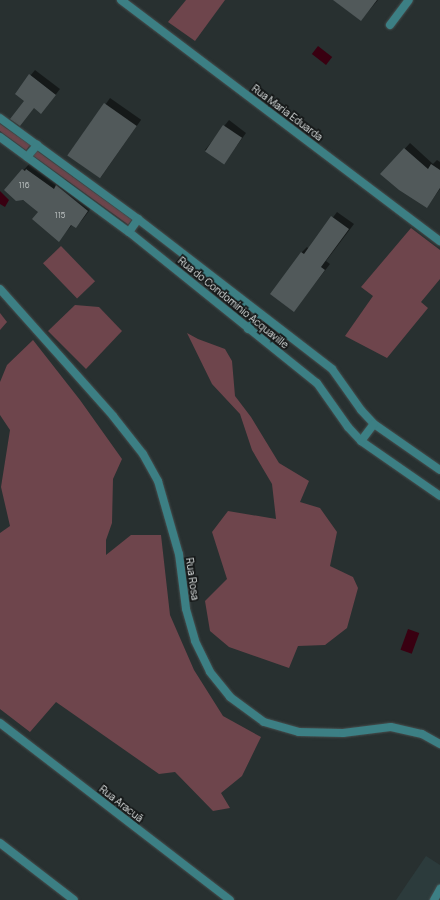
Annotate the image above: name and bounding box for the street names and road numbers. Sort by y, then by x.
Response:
street label: Rua Maria Eduarda [249,83,325,143]
street label: Rua do Condomínio Acquaville [175,255,291,351]
street label: Rua Rosa [183,557,201,601]
street label: Rua Aracuã [97,783,145,825]

